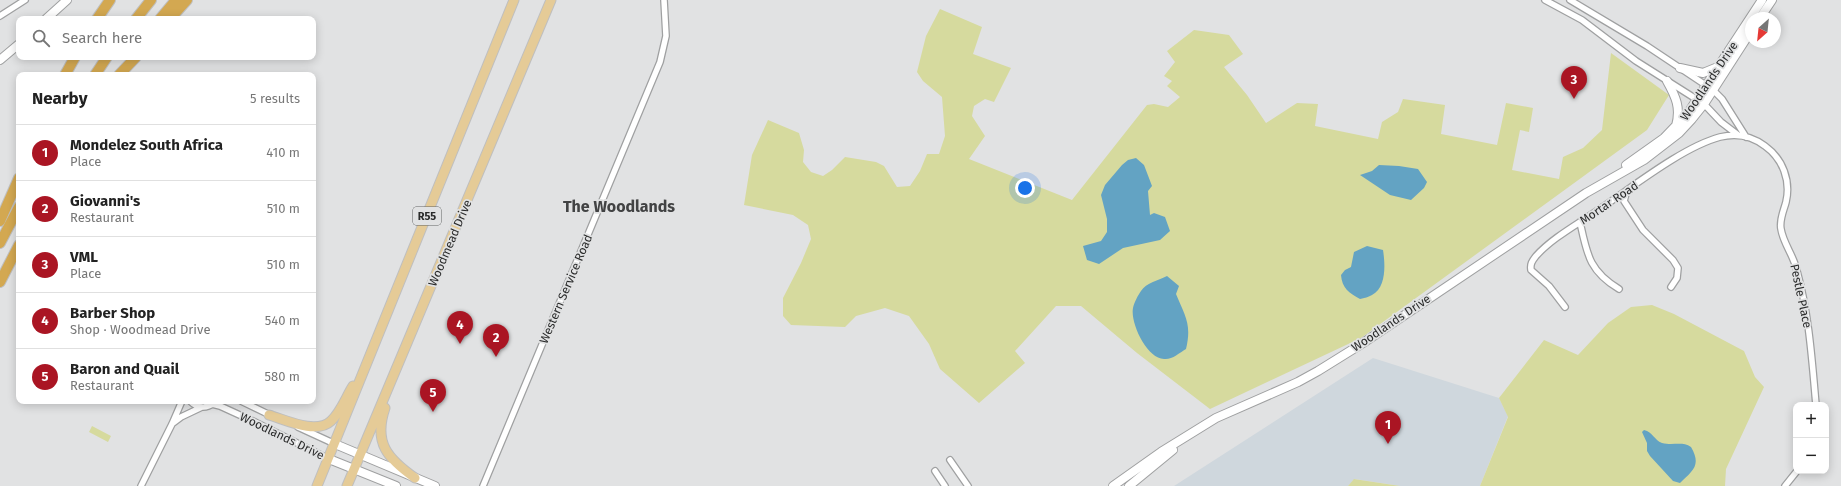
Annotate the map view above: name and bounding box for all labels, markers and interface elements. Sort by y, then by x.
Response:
north arrow [1745,12,1781,48]
search box [16,16,316,60]
icon: search [30,27,52,49]
text: Search here [62,29,142,47]
street label: Woodlands Drive [1677,39,1741,123]
pin: 3 [1561,66,1587,99]
text: Nearby [32,88,87,109]
text: 5 results [250,91,300,106]
text: Mondelez South Africa [70,136,223,154]
text: 1 [42,145,48,160]
text: 410 m [266,145,300,160]
text: Place [70,154,101,169]
your location [1015,178,1035,198]
street label: Mortar Road [1577,178,1641,228]
text: Giovanni's [70,192,140,210]
district label: The Woodlands [563,197,675,216]
street label: Woodmead Drive [425,198,475,288]
text: 2 [42,201,48,216]
text: 510 m [267,201,300,216]
road number: R55 [413,207,441,225]
text: Restaurant [70,210,134,225]
street label: Western Service Road [537,232,595,346]
text: VML [70,248,98,266]
text: 3 [42,257,48,272]
text: 510 m [267,257,300,272]
street label: Pestle Place [1787,263,1815,329]
text: Place [70,266,101,281]
street label: Woodlands Drive [1349,291,1433,355]
text: Barber Shop [70,304,155,322]
pin: 4 [447,311,473,344]
text: 4 [41,313,49,328]
text: 540 m [265,313,300,328]
text: Shop · Woodmead Drive [70,322,210,337]
pin: 2 [483,324,509,357]
text: Baron and Quail [70,360,179,378]
text: 5 [42,369,48,384]
text: 580 m [264,369,300,384]
text: Restaurant [70,378,134,393]
pin: 5 [420,379,446,412]
map controls [1793,402,1829,474]
button: + [1793,402,1829,438]
street label: Woodlands Drive [238,410,326,462]
pin: 1 [1375,411,1401,444]
button: − [1793,438,1829,474]

